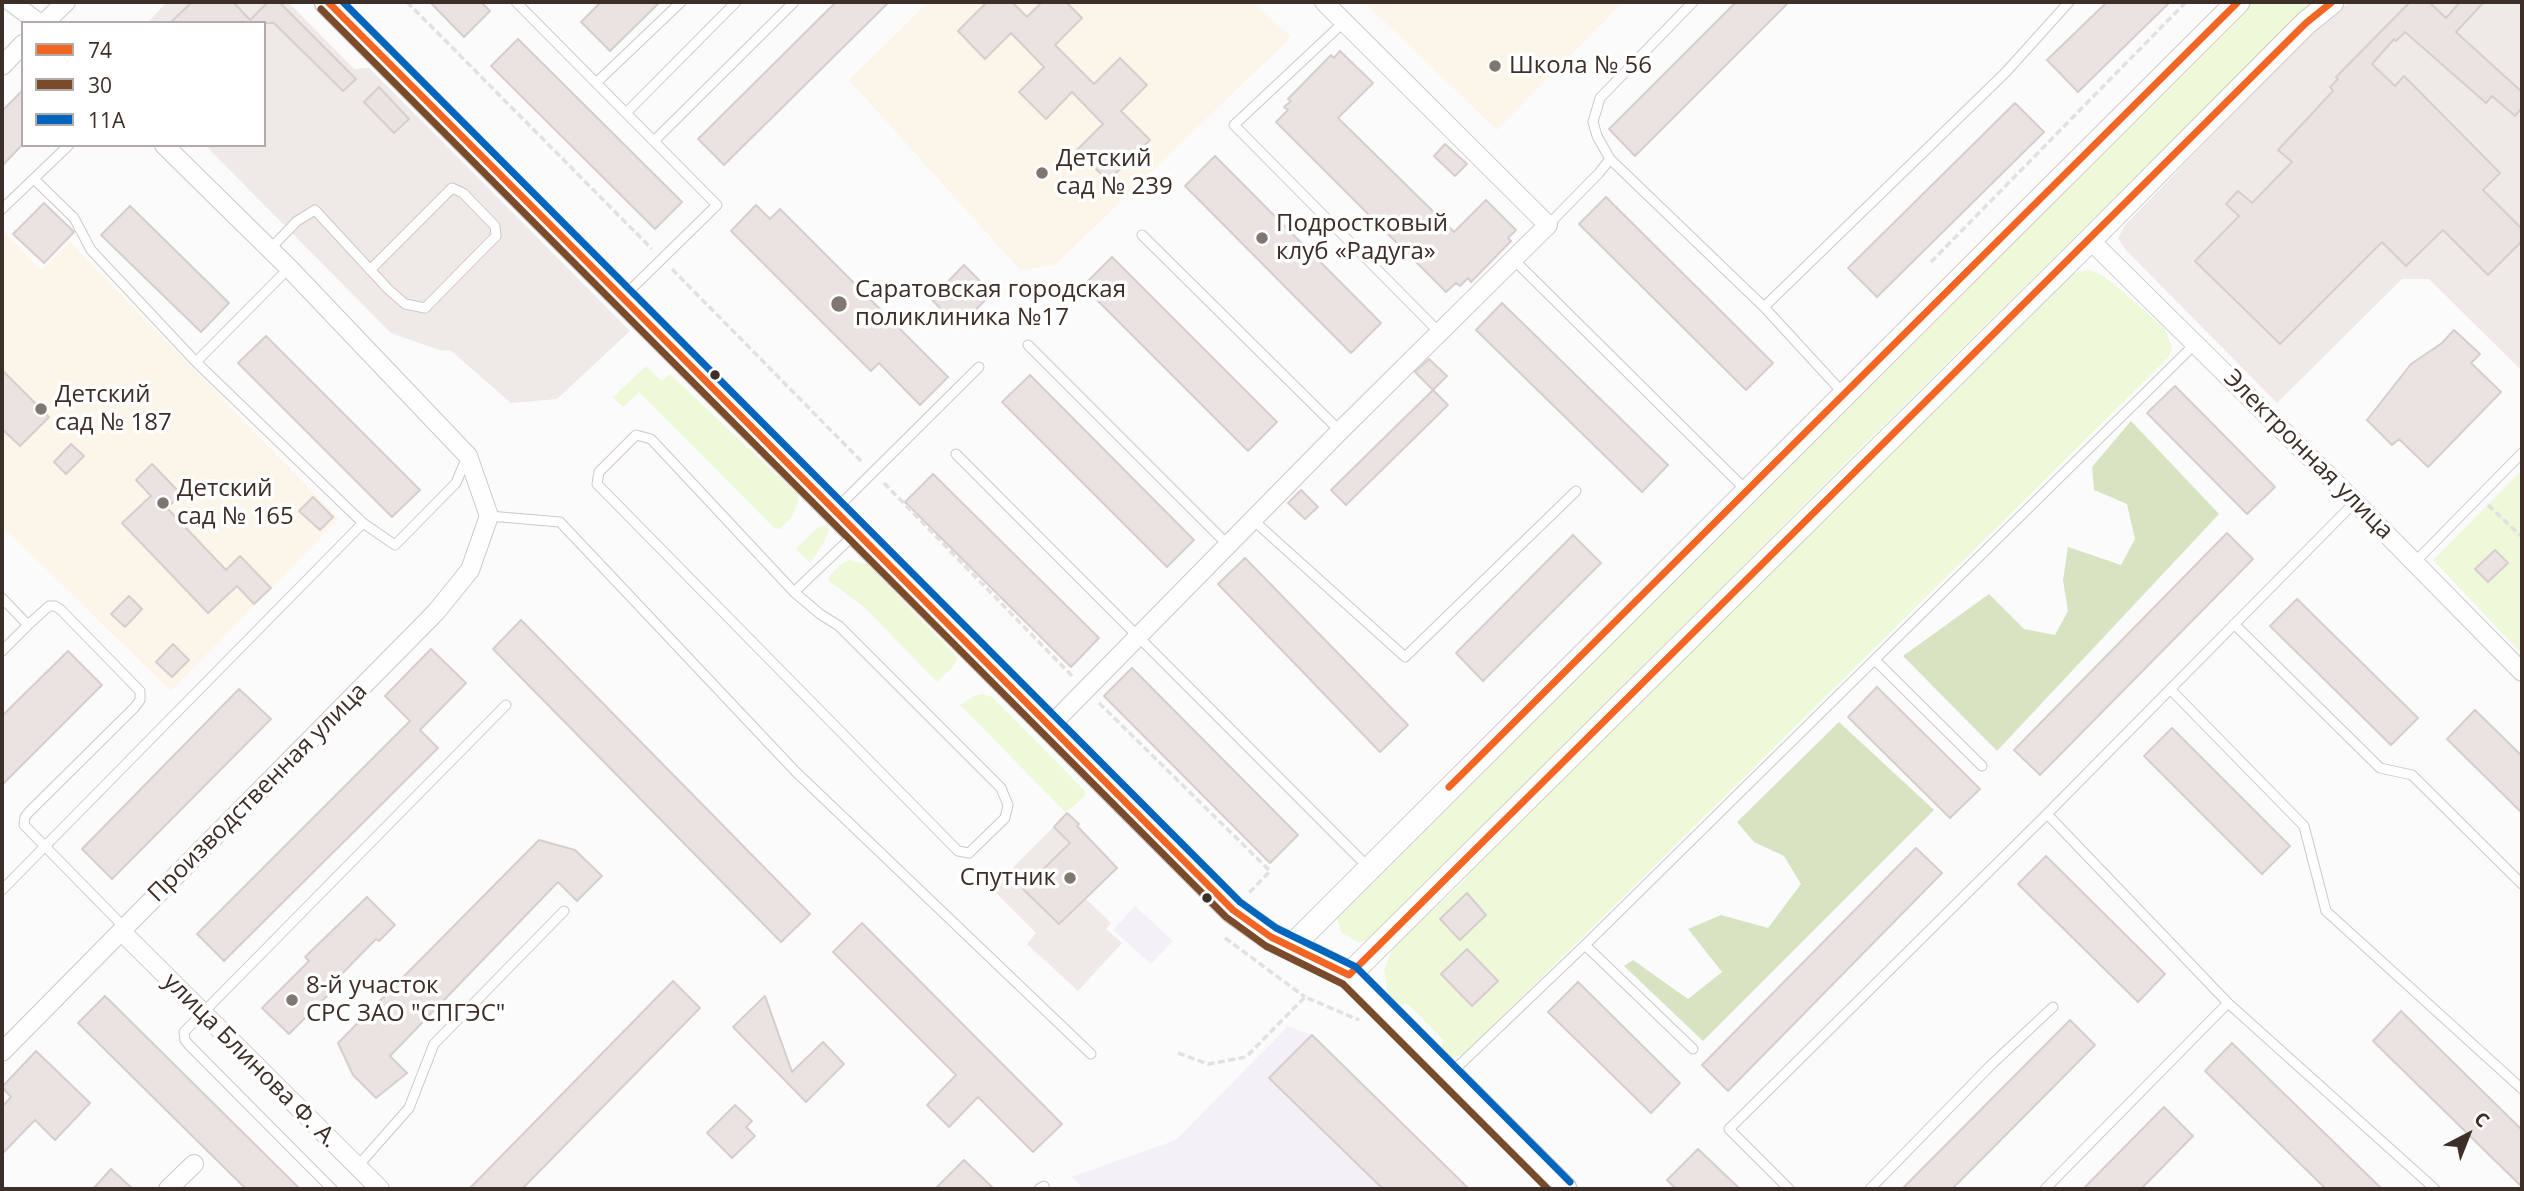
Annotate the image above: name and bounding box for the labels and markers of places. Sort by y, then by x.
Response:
place label: Школа № 56 [1509,52,1652,80]
marker: Школа № 56 [1487,58,1503,74]
place label: Детский сад № 239 [1056,145,1173,201]
marker: Детский сад № 239 [1034,165,1050,181]
place label: Подростковый клуб «Радуга» [1276,210,1448,266]
marker: Подростковый клуб «Радуга» [1254,230,1270,246]
place label: Саратовская городская поликлиника №17 [855,276,1126,332]
marker: Саратовская городская поликлиника №17 [829,294,849,314]
unlabelled marker [708,368,722,382]
place label: Детский сад № 187 [55,381,172,437]
marker: Детский сад № 187 [33,401,49,417]
place label: Детский сад № 165 [177,475,294,531]
marker: Детский сад № 165 [155,495,171,511]
place label: Спутник [960,864,1056,892]
marker: Спутник [1062,870,1078,886]
unlabelled marker [1200,891,1214,905]
place label: 8-й участок СРС ЗАО "СПГЭС" [306,972,505,1028]
marker: 8-й участок СРС ЗАО "СПГЭС" [284,992,300,1008]

